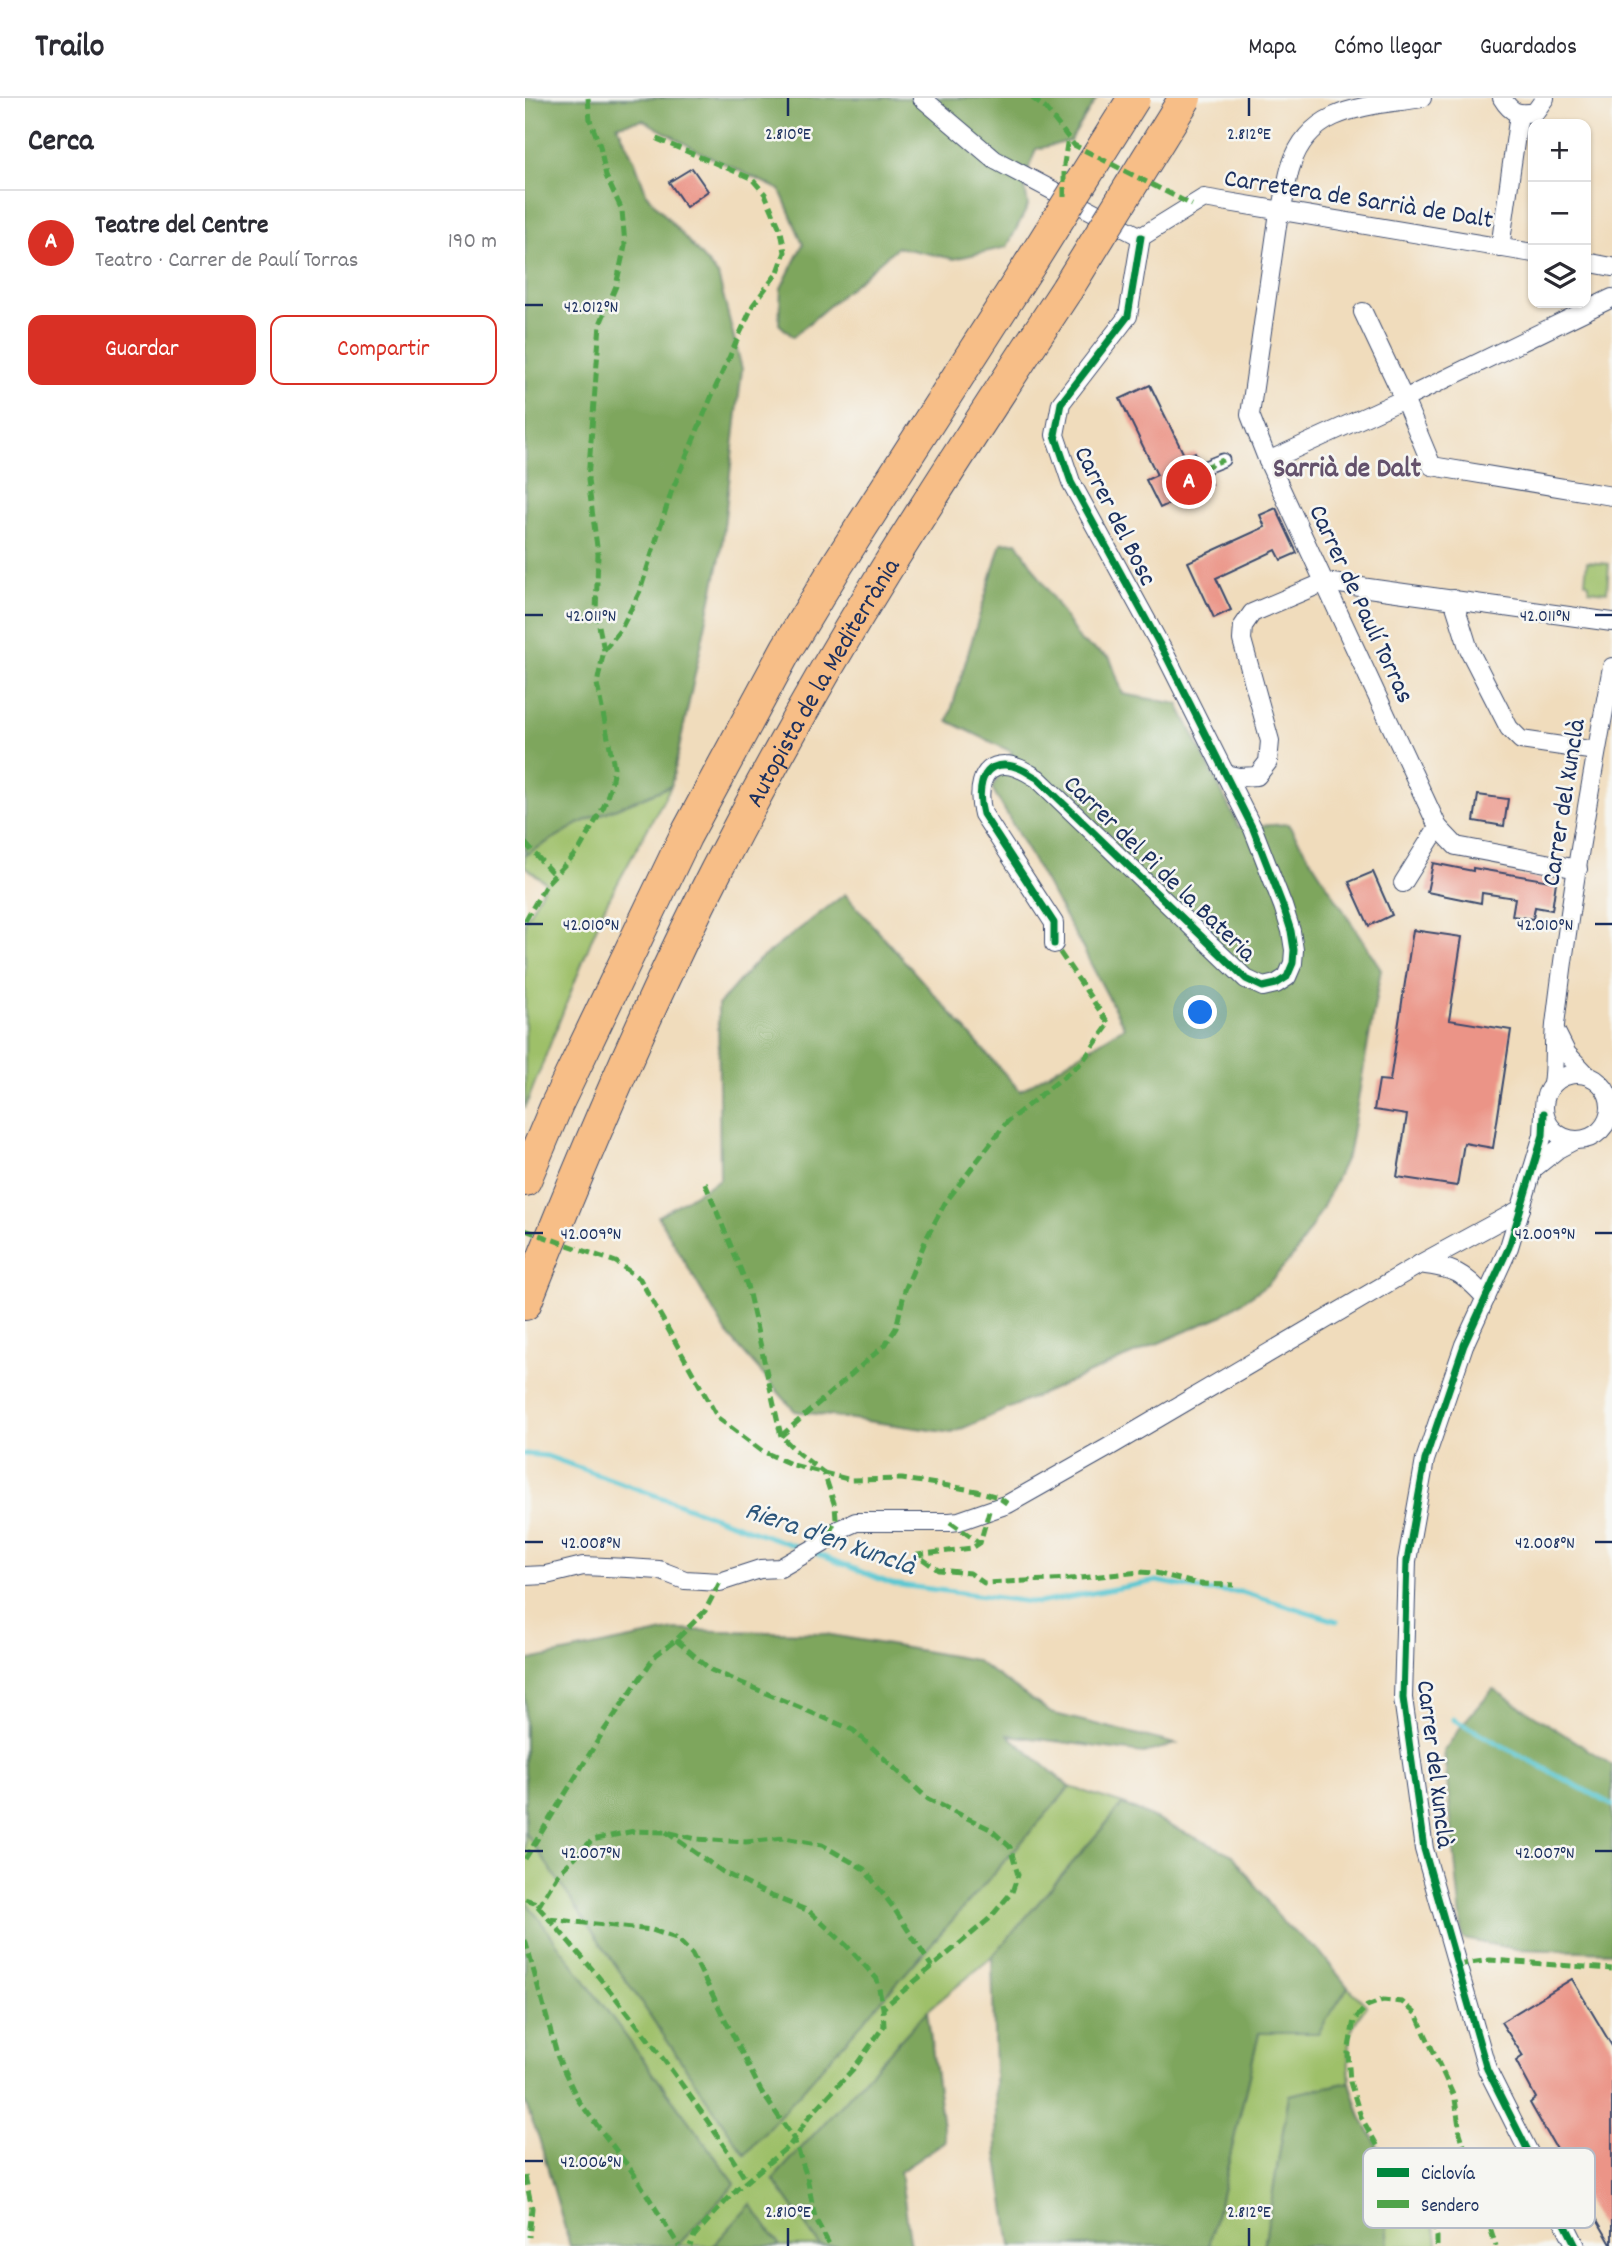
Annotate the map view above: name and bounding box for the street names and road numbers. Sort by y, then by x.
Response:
street label: Carretera de Sarrià de Dalt [1221,161,1496,240]
street label: Carrer del Bosc [1063,440,1165,593]
street label: Carrer de Paulí Torras [1298,499,1422,710]
street label: Autopista de la Mediterrània [738,551,911,815]
street label: Carrer del Xunclà [1534,716,1597,889]
street label: Carrer del Pi de la Bateria [1054,767,1264,972]
street label: Carrer del Xunclà [1405,1678,1462,1851]

